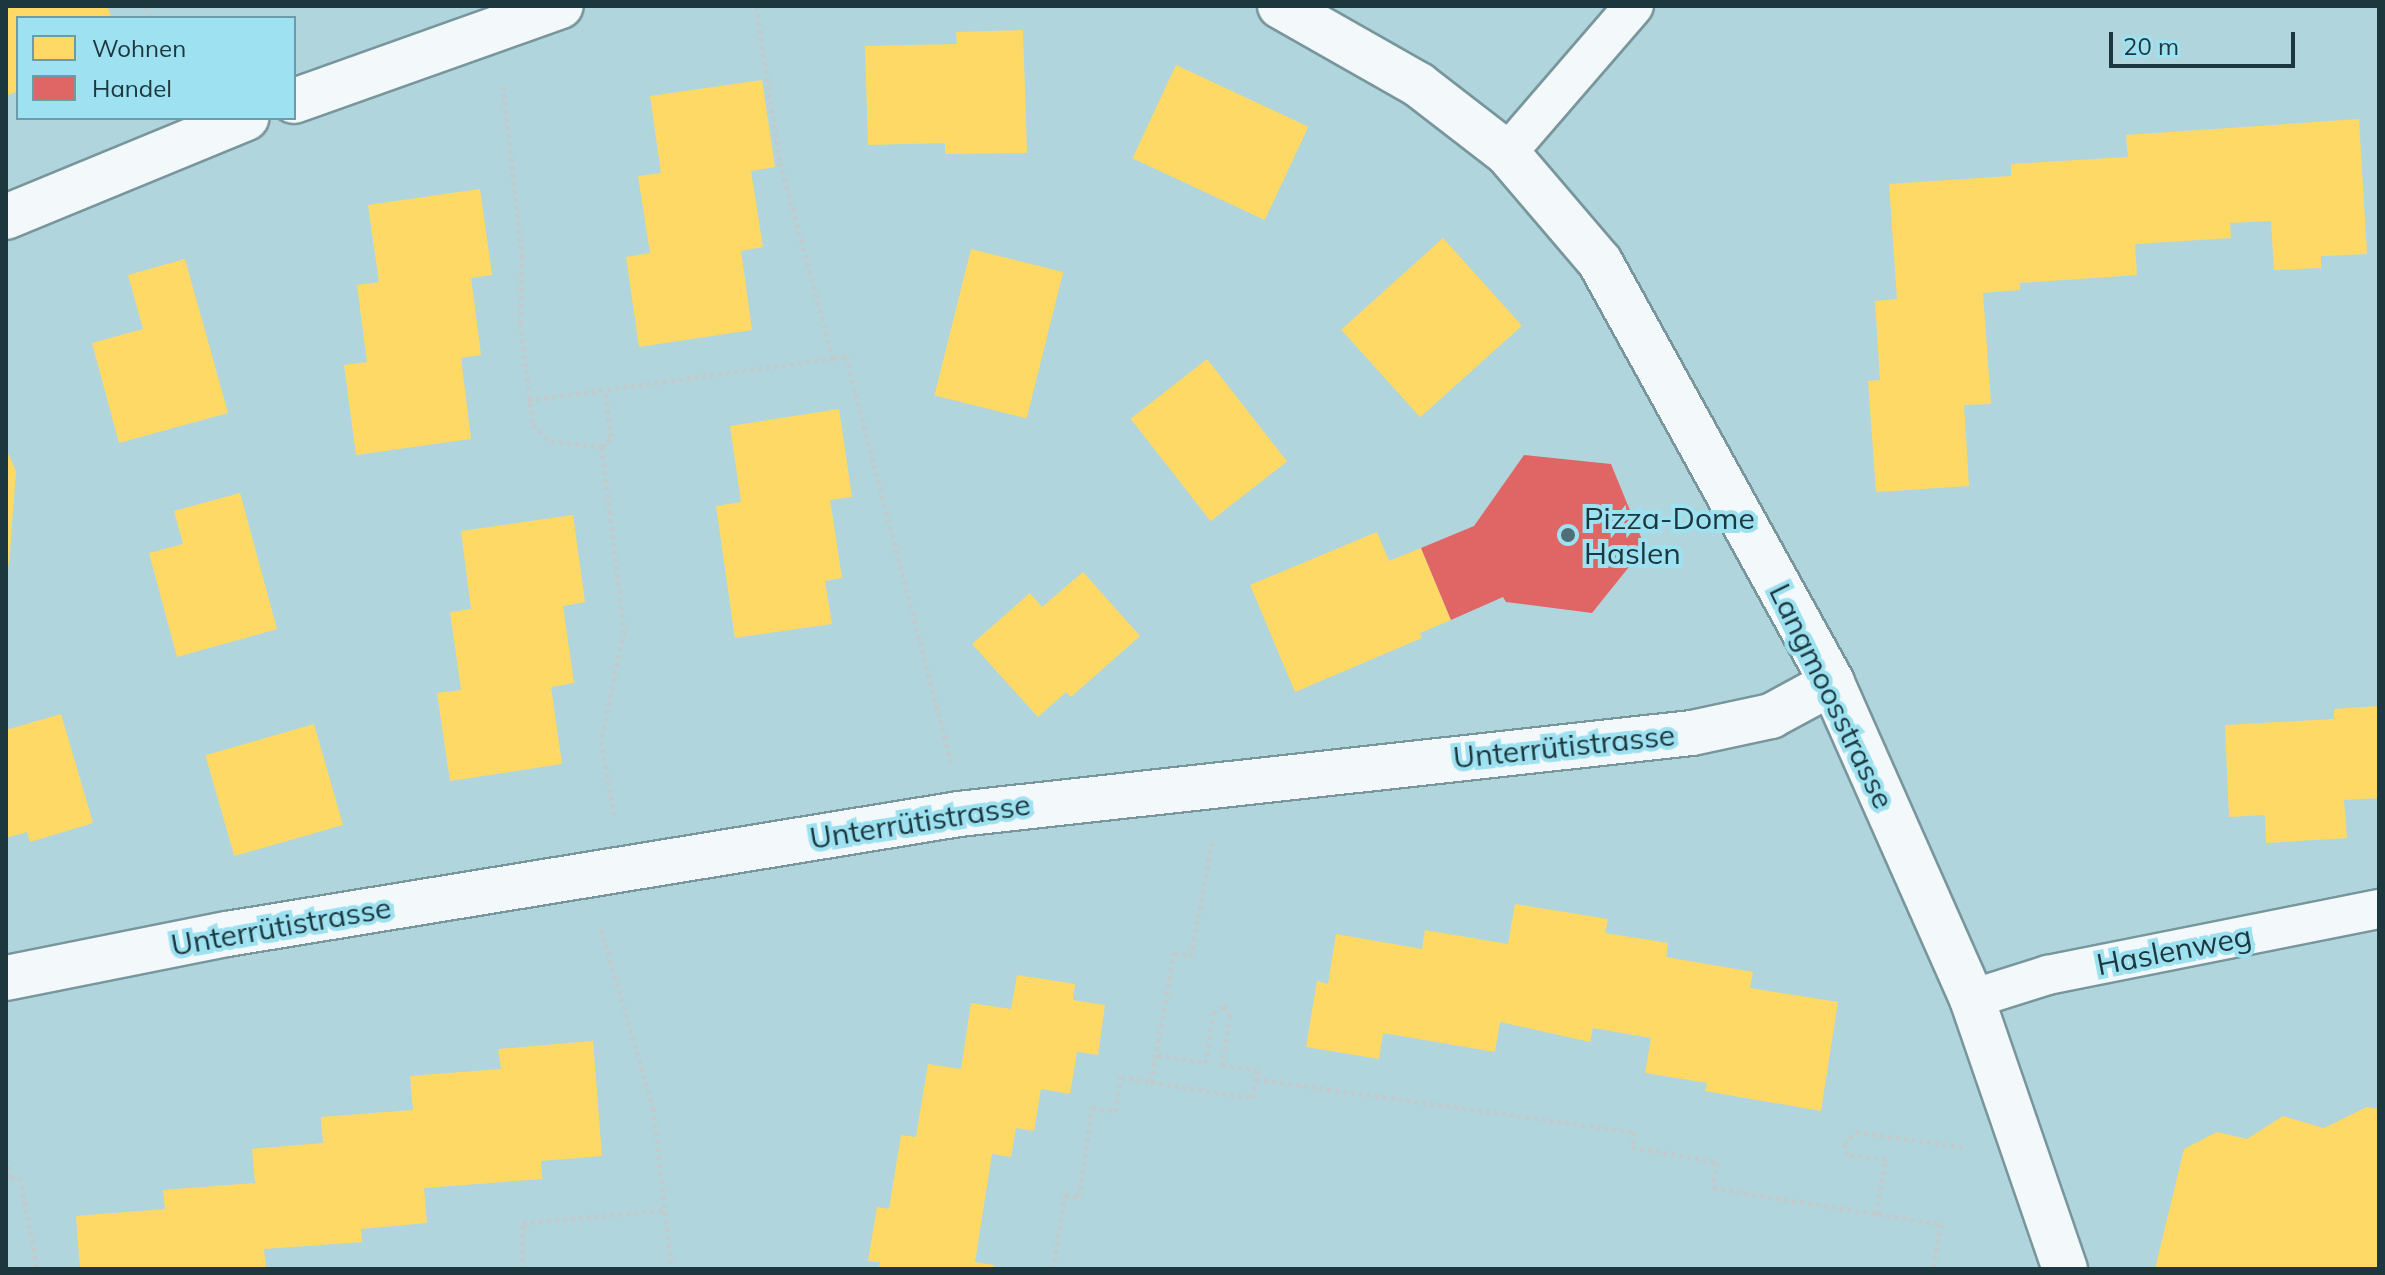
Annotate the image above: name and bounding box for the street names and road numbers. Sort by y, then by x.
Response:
street label: Langmoosstrasse [1762,578,1902,814]
street label: Unterrütistrasse [1451,716,1677,776]
street label: Unterrütistrasse [807,786,1033,856]
street label: Unterrütistrasse [168,889,394,963]
street label: Haslenweg [2094,917,2254,983]

